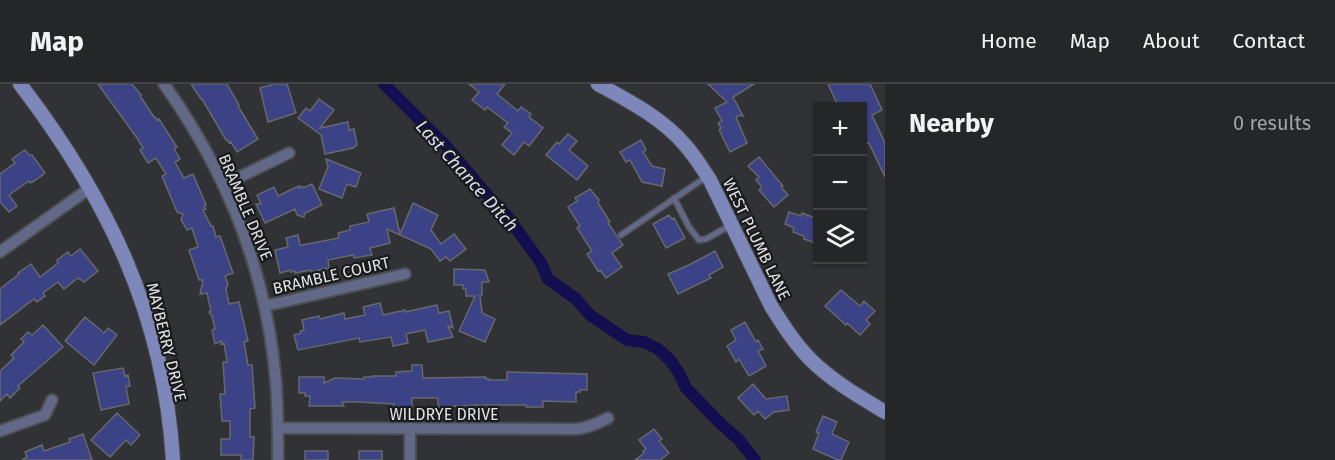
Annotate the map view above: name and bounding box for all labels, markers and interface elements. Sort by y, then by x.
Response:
text: Map [30,25,84,58]
text: Home [981,28,1037,54]
text: Map [1070,28,1110,54]
text: About [1143,28,1200,54]
text: Contact [1233,28,1305,54]
map controls [813,102,867,264]
button: + [813,102,867,156]
text: Nearby [909,108,994,139]
text: 0 results [1233,111,1311,135]
water label: Last Chance Ditch [411,116,523,236]
street label: BRAMBLE DRIVE [215,151,276,263]
button: − [813,156,867,210]
street label: WEST PLUMB LANE [719,175,794,303]
button: layers [813,210,867,264]
street label: BRAMBLE COURT [271,253,392,298]
street label: MAYBERRY DRIVE [143,281,190,404]
street label: WILDRYE DRIVE [389,405,499,424]

